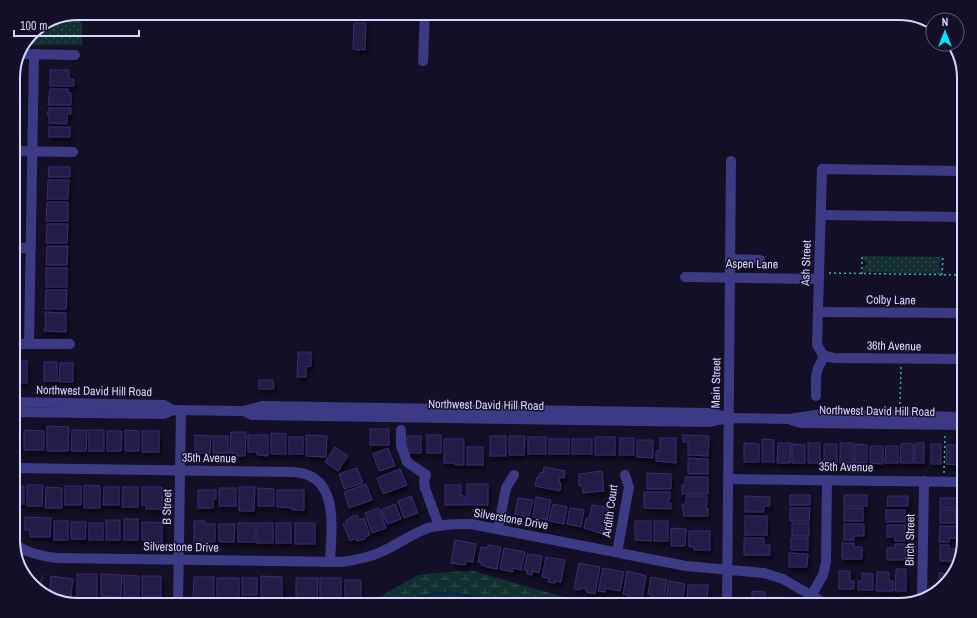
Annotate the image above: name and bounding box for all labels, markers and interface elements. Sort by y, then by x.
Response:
scale bar [14,12,139,38]
north arrow [925,12,965,52]
text: N [942,15,948,29]
text: 100 m [20,18,47,34]
street label: Ash Street [797,239,815,287]
street label: Aspen Lane [725,256,778,272]
street label: Colby Lane [866,292,916,308]
street label: 36th Avenue [867,338,921,354]
street label: Main Street [708,357,724,409]
street label: Northwest David Hill Road [36,382,152,400]
street label: Northwest David Hill Road [428,396,544,414]
street label: Northwest David Hill Road [819,402,935,420]
street label: 35th Avenue [182,450,236,466]
street label: 35th Avenue [819,459,873,475]
street label: Ardith Court [598,483,622,539]
street label: B Street [159,489,175,525]
street label: Silverstone Drive [472,505,550,533]
street label: Birch Street [902,514,918,566]
street label: Silverstone Drive [143,538,219,556]

